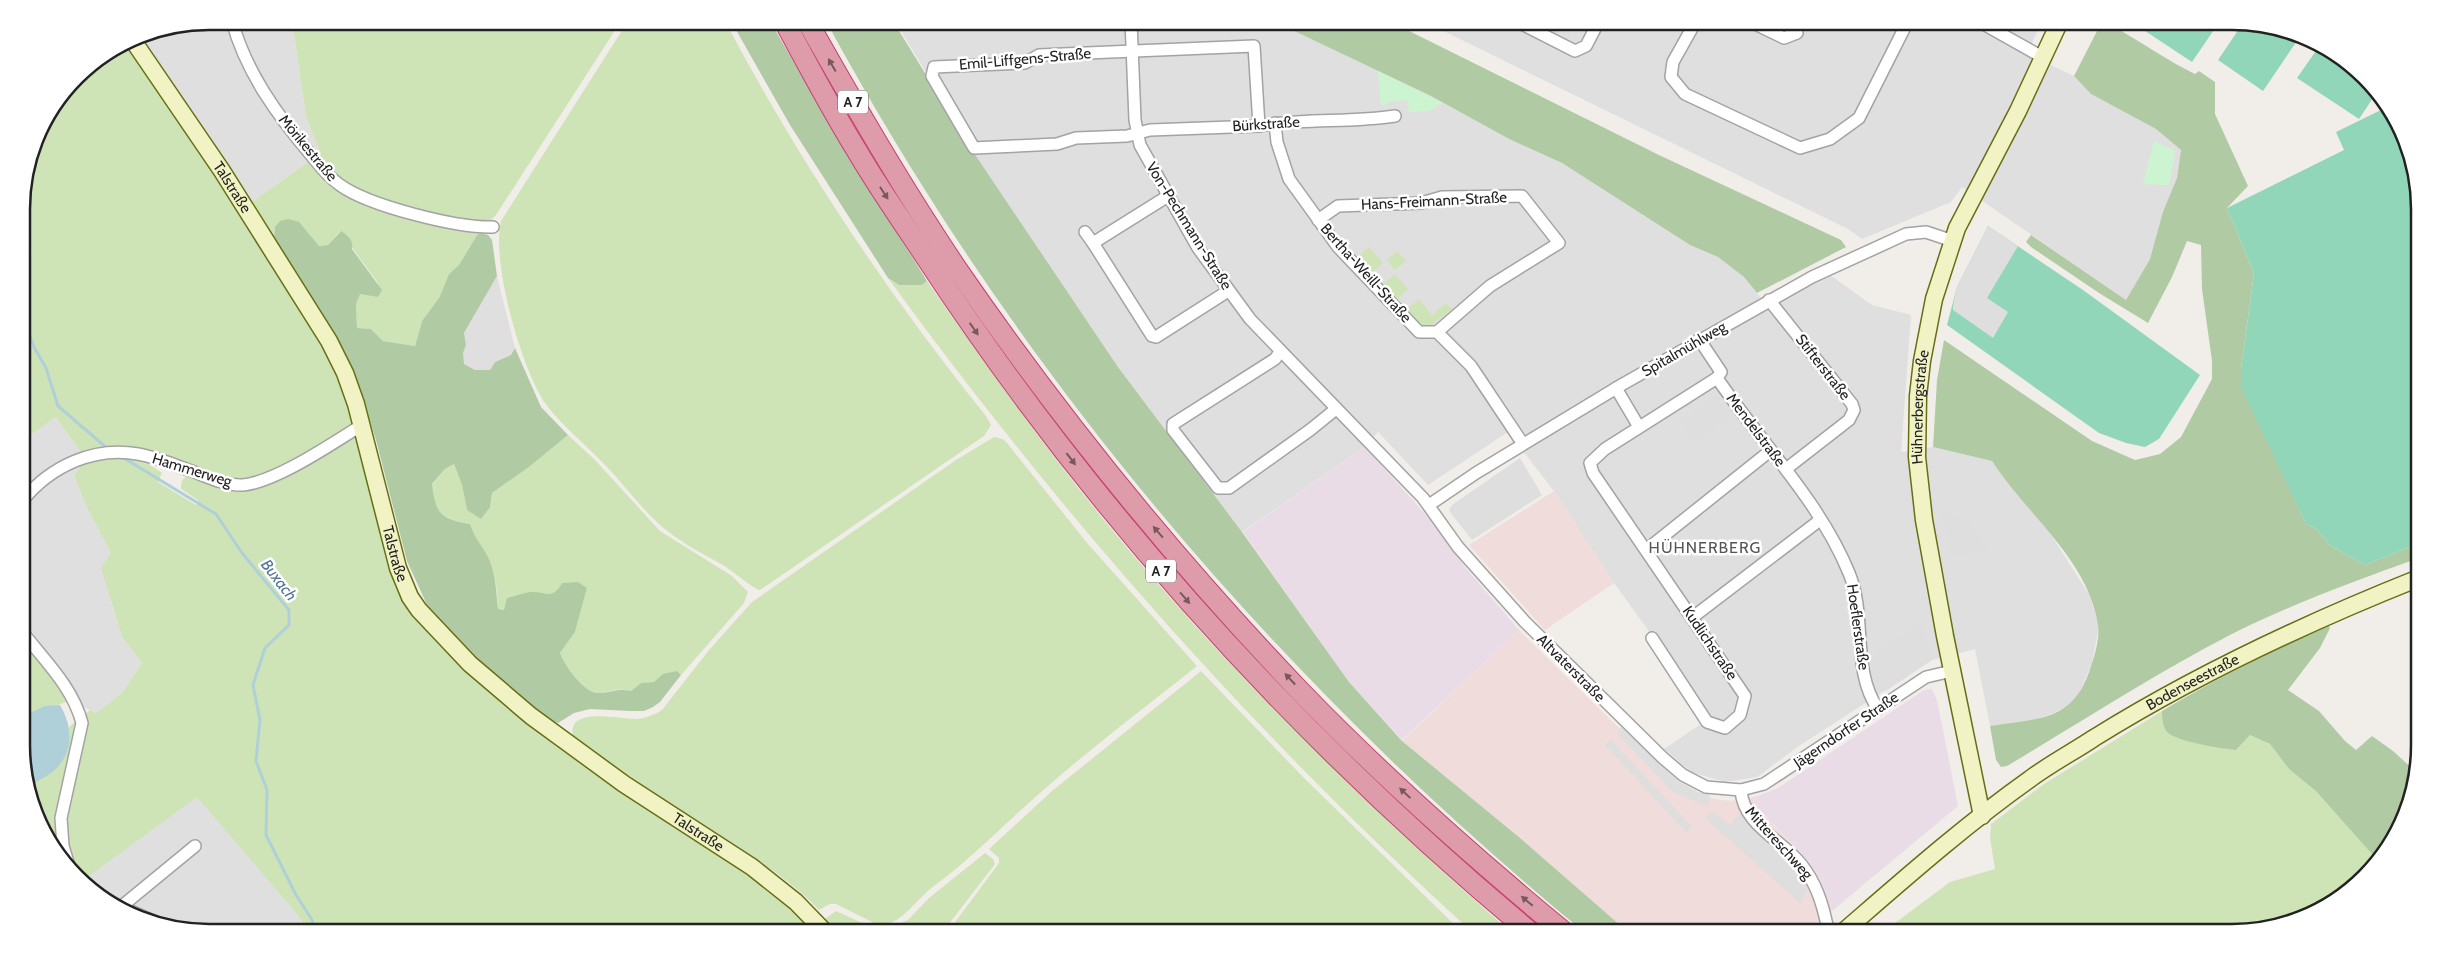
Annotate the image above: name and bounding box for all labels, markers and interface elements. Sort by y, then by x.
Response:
street label: Emil-Liffgens-Straße [958,44,1092,74]
one-way arrow [828,58,836,73]
road number: A 7 [838,90,868,114]
street label: Mörikestraße [275,111,341,185]
street label: Bürkstraße [1232,113,1301,135]
street label: Talstraße [209,158,255,217]
street label: Von-Pechmann-Straße [1142,159,1236,293]
one-way arrow [879,187,889,200]
street label: Hans-Freimann-Straße [1361,188,1508,214]
street label: Bertha-Weill-Straße [1317,220,1416,327]
street label: Spitalmühlweg [1639,317,1730,380]
one-way arrow [969,322,979,335]
street label: Stifterstraße [1792,331,1854,404]
street label: Hühnerbergstraße [1908,348,1933,465]
street label: Mendelstraße [1723,390,1790,470]
street label: Hammerweg [150,449,234,491]
one-way arrow [1065,452,1076,465]
street label: Talstraße [379,524,412,585]
one-way arrow [1152,526,1163,539]
district label: HÜHNERBERG [1649,538,1761,557]
water label: Buxach [257,556,301,604]
road number: A 7 [1146,560,1176,582]
street label: Hoeflerstraße [1843,583,1873,671]
one-way arrow [1179,591,1191,603]
street label: Kudlichstraße [1679,603,1741,684]
street label: Altvaterstraße [1533,630,1609,706]
street label: Bodenseestraße [2143,650,2242,714]
one-way arrow [1284,673,1295,686]
street label: Jägerndorfer Straße [1789,688,1902,772]
one-way arrow [1400,787,1412,799]
street label: Mittereschweg [1741,803,1817,884]
street label: Talstraße [669,809,727,855]
one-way arrow [1520,896,1533,907]

